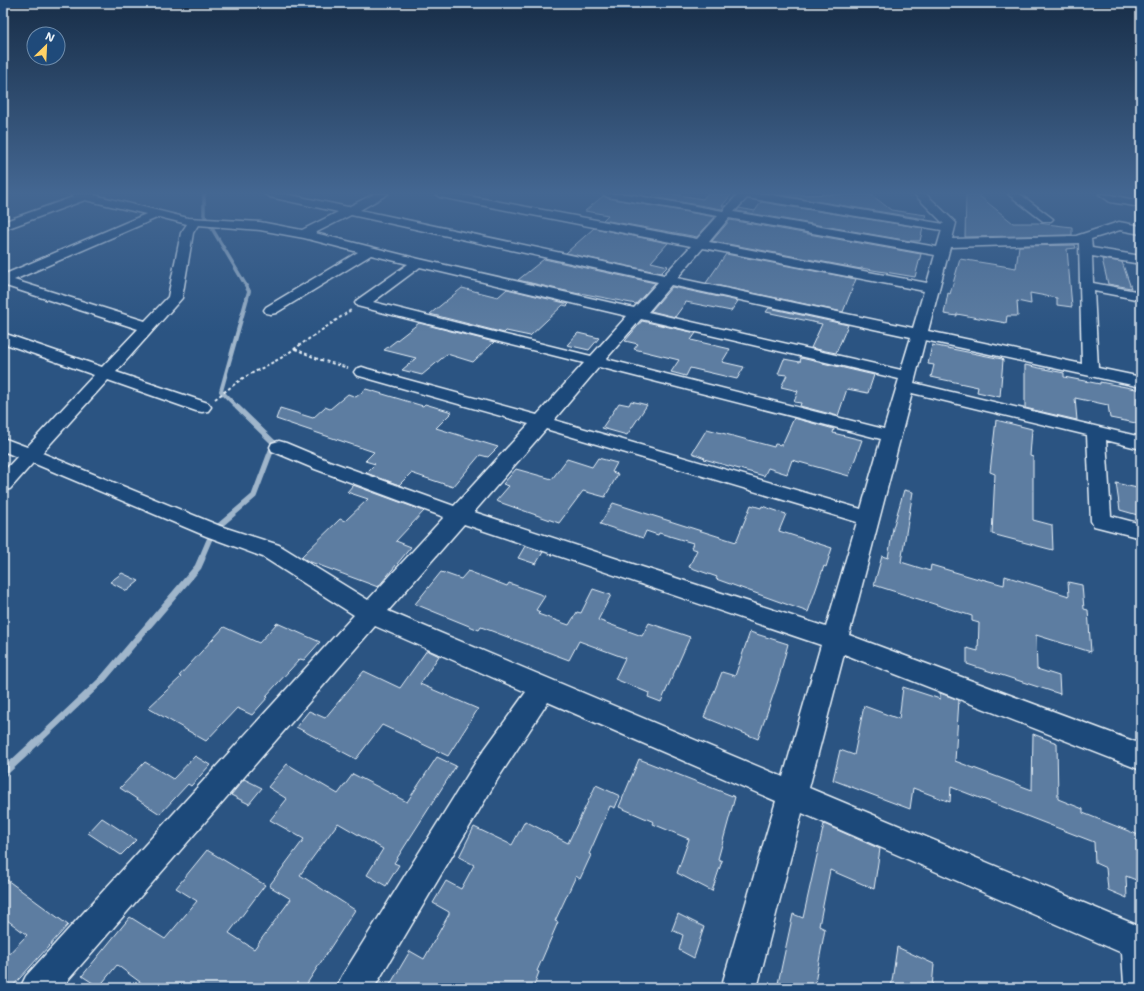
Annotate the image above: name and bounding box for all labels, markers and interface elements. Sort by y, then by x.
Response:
north arrow [26,26,66,66]
text: N [43,29,57,46]

